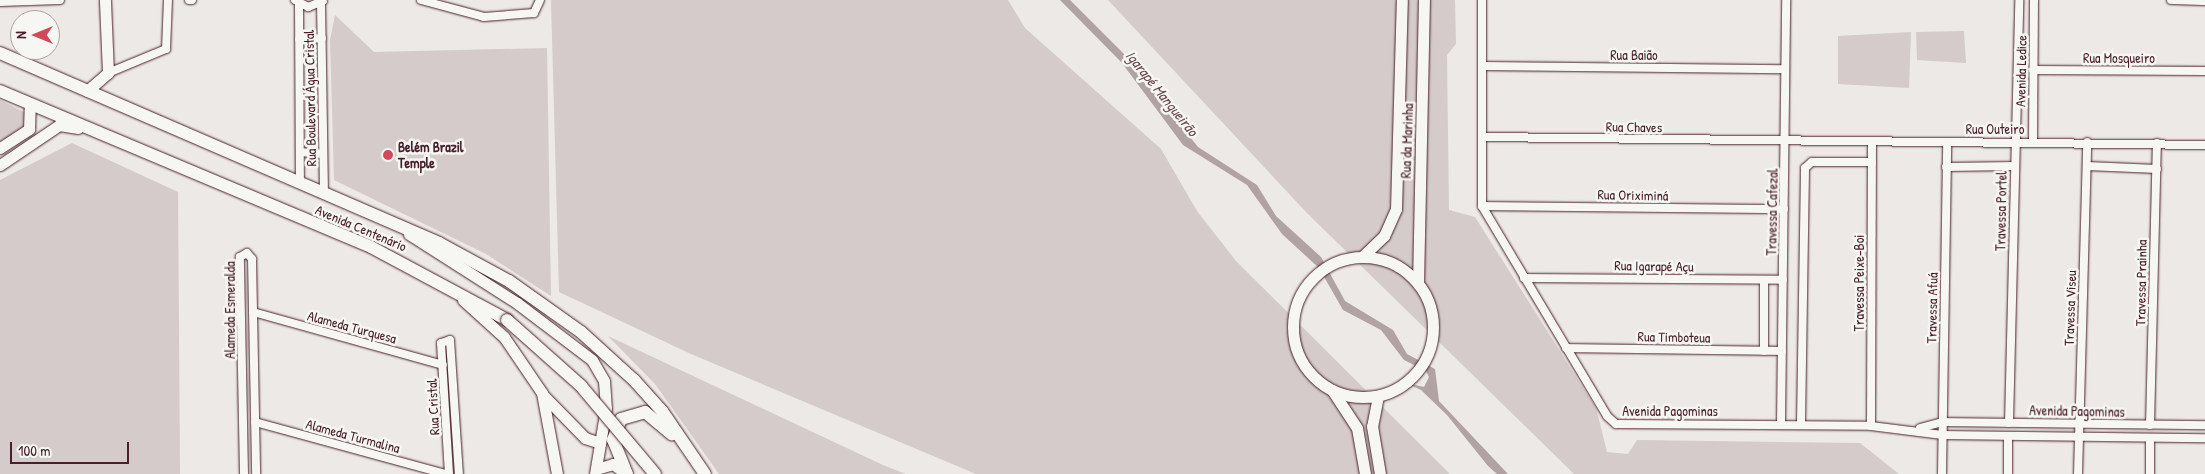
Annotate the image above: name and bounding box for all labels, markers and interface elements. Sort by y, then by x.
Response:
north arrow [10,10,60,60]
street label: Rua Boulevard Água Cristal [300,30,320,166]
text: N [11,31,30,39]
street label: Avenida Ledice [2012,35,2030,107]
water label: Igarapé Mangueirão [1122,47,1202,139]
street label: Rua Baião [1610,47,1658,63]
street label: Rua Mosqueiro [2083,50,2155,66]
street label: Rua da Marinha [1397,103,1417,179]
street label: Rua Chaves [1606,118,1662,136]
street label: Rua Outeiro [1966,121,2024,137]
place label: Belém Brazil Temple [398,139,464,172]
marker: Belém Brazil Temple [382,149,394,161]
street label: Travessa Cafezal [1763,168,1781,256]
street label: Travessa Portel [1992,171,2010,251]
street label: Rua Oriximiná [1597,186,1669,204]
street label: Avenida Centenário [313,201,409,255]
street label: Travessa Peixe-Boi [1851,235,1867,331]
street label: Travessa Prainha [2132,240,2150,326]
street label: Rua Igarapé Açu [1614,257,1694,275]
street label: Alameda Esmeralda [222,261,238,359]
street label: Travessa Viseu [2060,270,2080,346]
street label: Travessa Afuá [1923,272,1941,344]
street label: Alameda Turquesa [306,307,398,347]
street label: Rua Timboteua [1637,328,1711,346]
street label: Rua Cristal [423,378,443,436]
street label: Avenida Pagominas [2029,402,2125,420]
street label: Avenida Pagominas [1622,403,1718,419]
street label: Alameda Turmalina [304,415,402,457]
scale bar [12,432,131,464]
text: 100 m [18,440,51,461]

